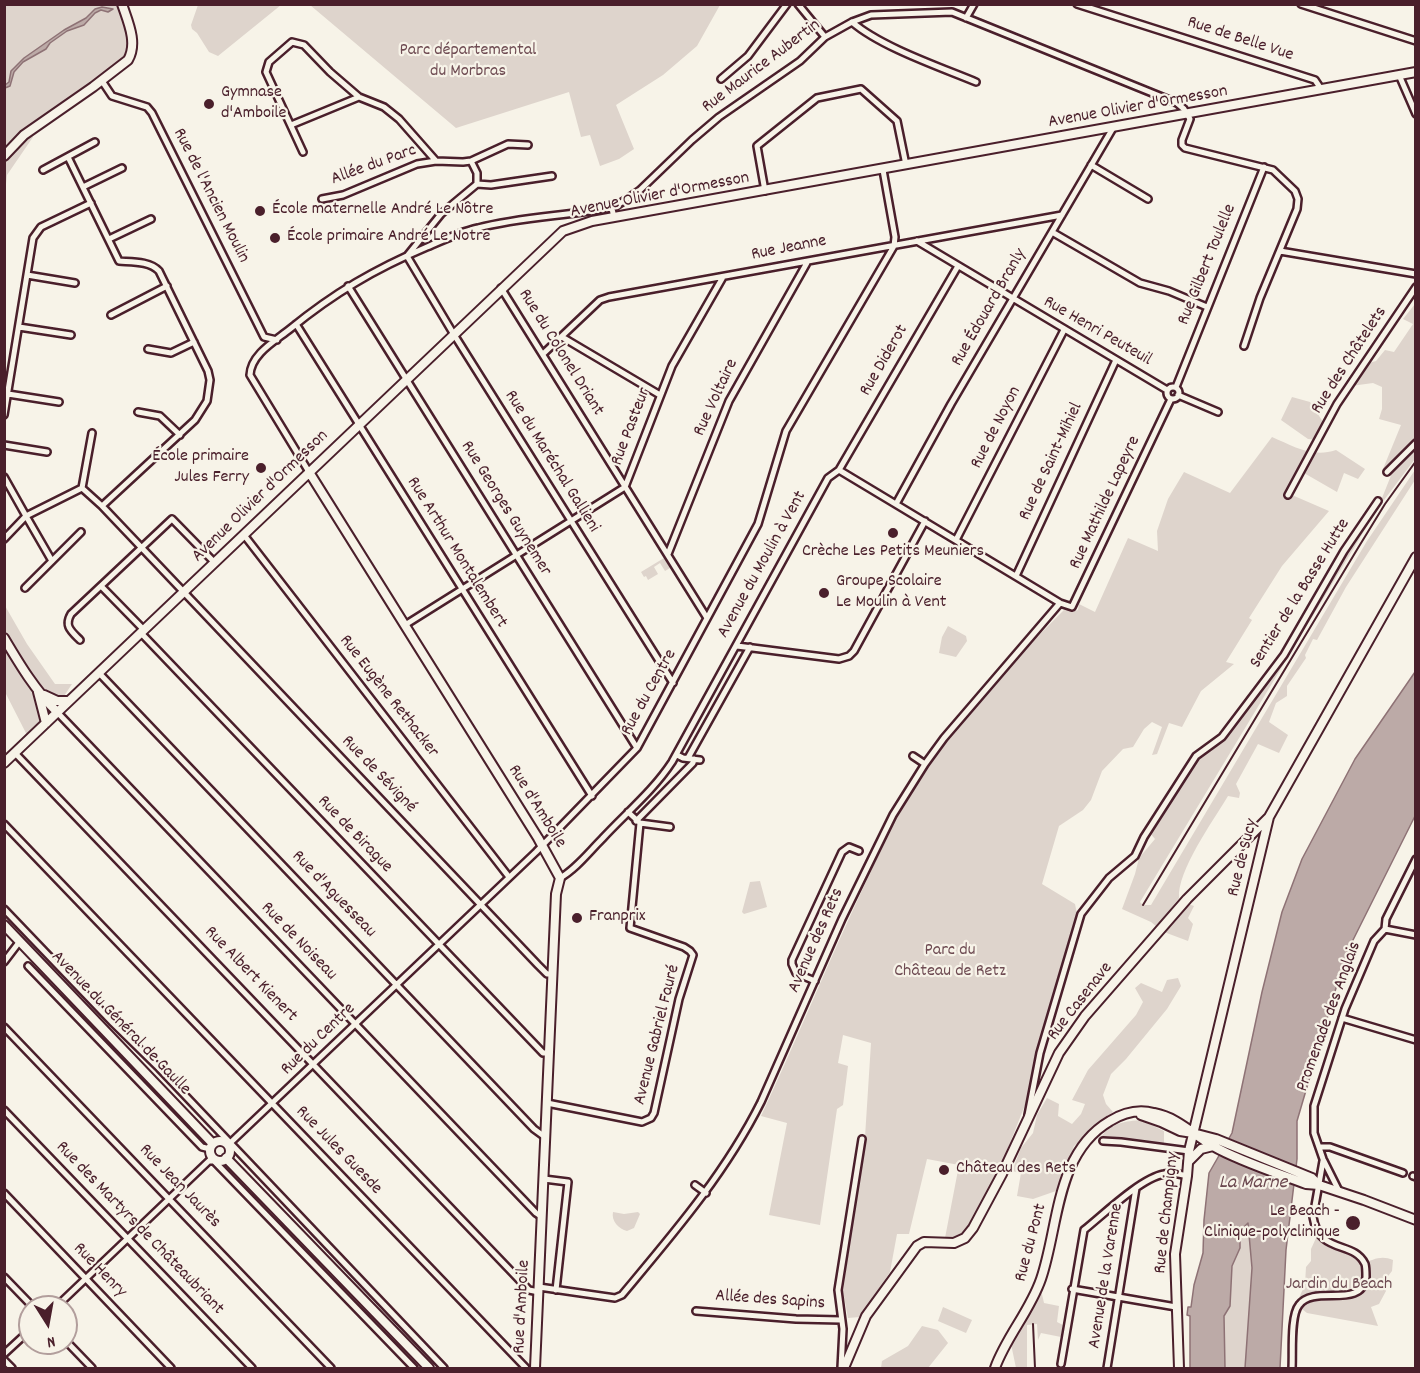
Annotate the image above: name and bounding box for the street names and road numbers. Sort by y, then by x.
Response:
street label: Rue de Belle Vue [1184,13,1296,67]
street label: Rue Maurice Aubertin [698,15,826,119]
street label: Avenue Olivier d'Ormesson [1047,82,1229,134]
street label: Rue de l'Ancien Moulin [167,125,253,267]
street label: Allée du Parc [328,141,420,191]
street label: Avenue Olivier d'Ormesson [569,168,751,224]
street label: Rue Gilbert Toulelle [1174,201,1242,329]
street label: Rue Jeanne [750,231,828,267]
street label: Rue Édouard Branly [948,245,1032,371]
street label: Rue du Colonel Driant [512,286,608,420]
street label: Rue Henri Peuteuil [1039,292,1155,372]
street label: Rue des Châtelets [1307,303,1393,419]
street label: Rue Diderot [856,321,914,401]
street label: Rue Voltaire [690,356,744,440]
street label: Rue de Noyon [967,383,1027,473]
street label: Rue Pasteur [607,385,657,469]
street label: Rue du Maréchal Gallieni [499,387,603,537]
street label: Rue de Saint-Mihiel [1015,400,1089,524]
street label: Avenue Olivier d'Ormesson [188,426,334,568]
street label: Rue Mathilde Lapeyre [1066,433,1146,573]
street label: Rue Georges Guynemer [455,438,555,580]
street label: Rue Arthur Montalembert [401,473,511,633]
street label: Avenue du Moulin à Vent [714,488,812,642]
street label: Sentier de la Basse Hutte [1246,515,1356,673]
street label: Rue Eugène Rethacker [333,631,443,763]
street label: Rue du Centre [617,646,683,740]
street label: Rue de Sévigné [336,732,420,818]
street label: Rue d'Amboile [502,761,570,853]
street label: Rue de Birague [312,792,396,878]
street label: Rue de Sucy [1224,817,1264,899]
street label: Rue d'Aguesseau [286,847,380,943]
street label: Avenue des Rets [784,885,850,997]
street label: Rue de Noiseau [255,898,341,986]
street label: Rue Albert Kienert [199,923,301,1027]
street label: Promenade des Anglais [1293,939,1367,1095]
street label: Avenue du Général de Gaulle [45,947,195,1101]
street label: Rue Casenave [1044,958,1118,1046]
street label: Avenue Gabriel Fauré [630,963,686,1107]
street label: Rue du Centre [277,999,361,1081]
street label: Rue Jules Guesde [290,1102,386,1200]
street label: Rue des Martyrs de Châteaubriant [50,1138,228,1320]
street label: Rue Jean Jaurès [133,1140,225,1234]
street label: Rue de Champigny [1151,1151,1185,1275]
street label: Rue du Pont [1011,1202,1053,1284]
street label: Avenue de la Varenne [1085,1202,1129,1350]
street label: Rue Henry [68,1239,130,1303]
street label: Rue d'Amboile [510,1259,536,1355]
street label: Allée des Sapins [714,1286,826,1316]

